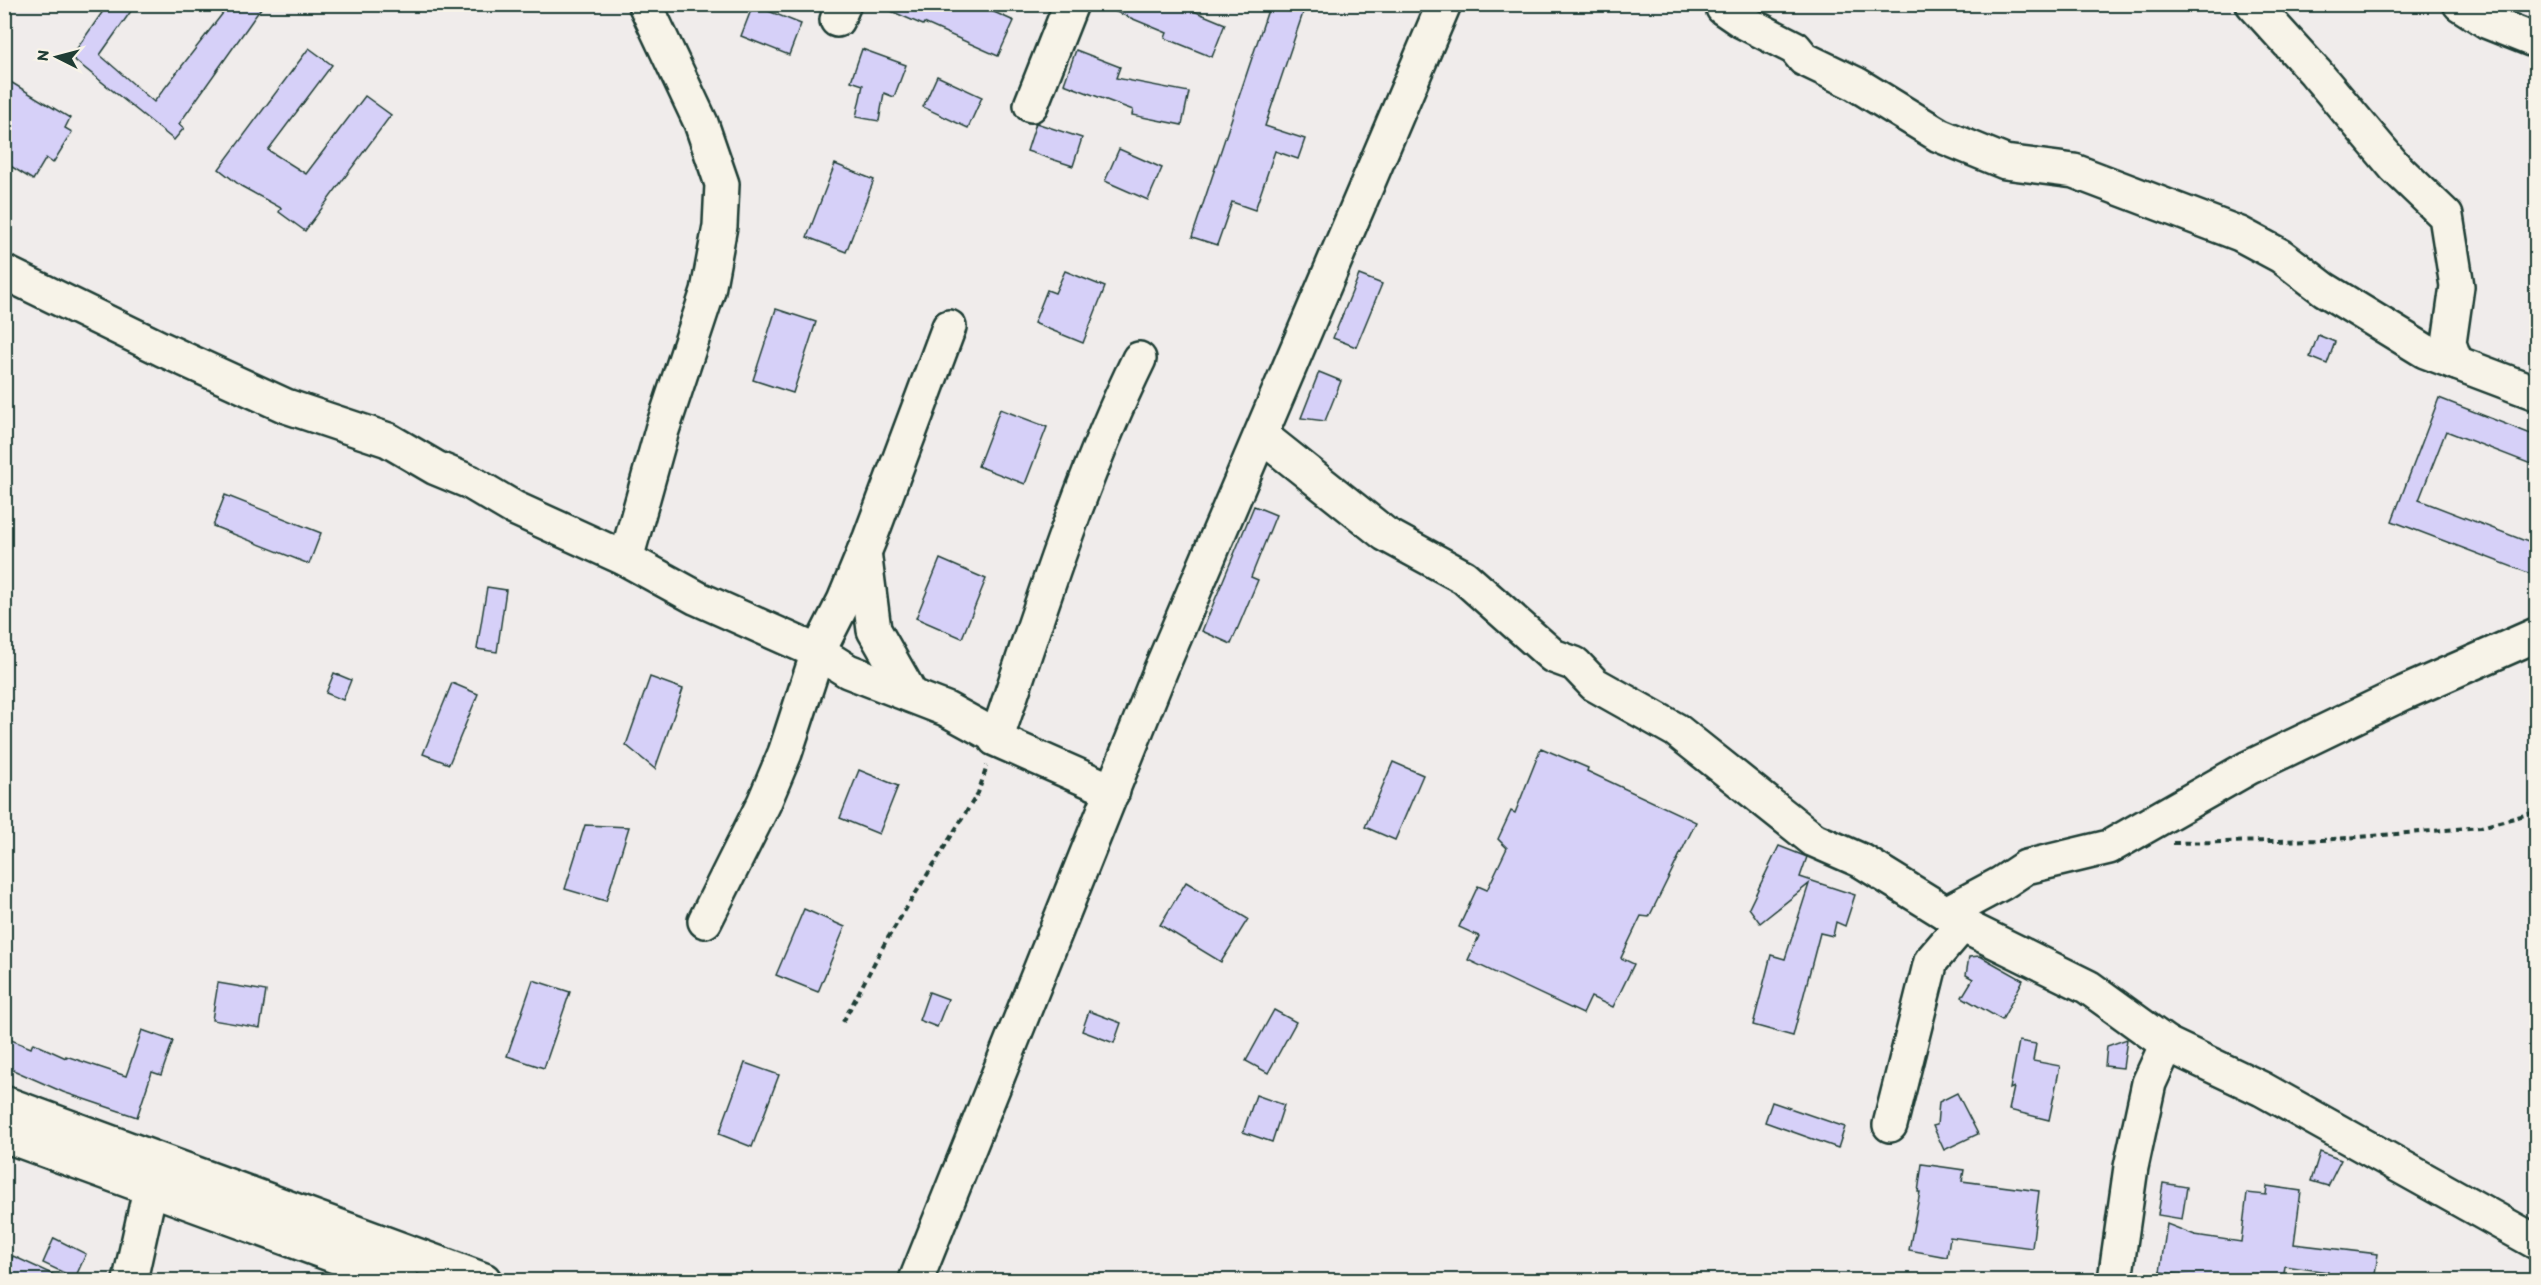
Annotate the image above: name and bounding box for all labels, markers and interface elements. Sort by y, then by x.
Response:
north arrow [27,27,87,87]
text: N [33,49,53,62]

